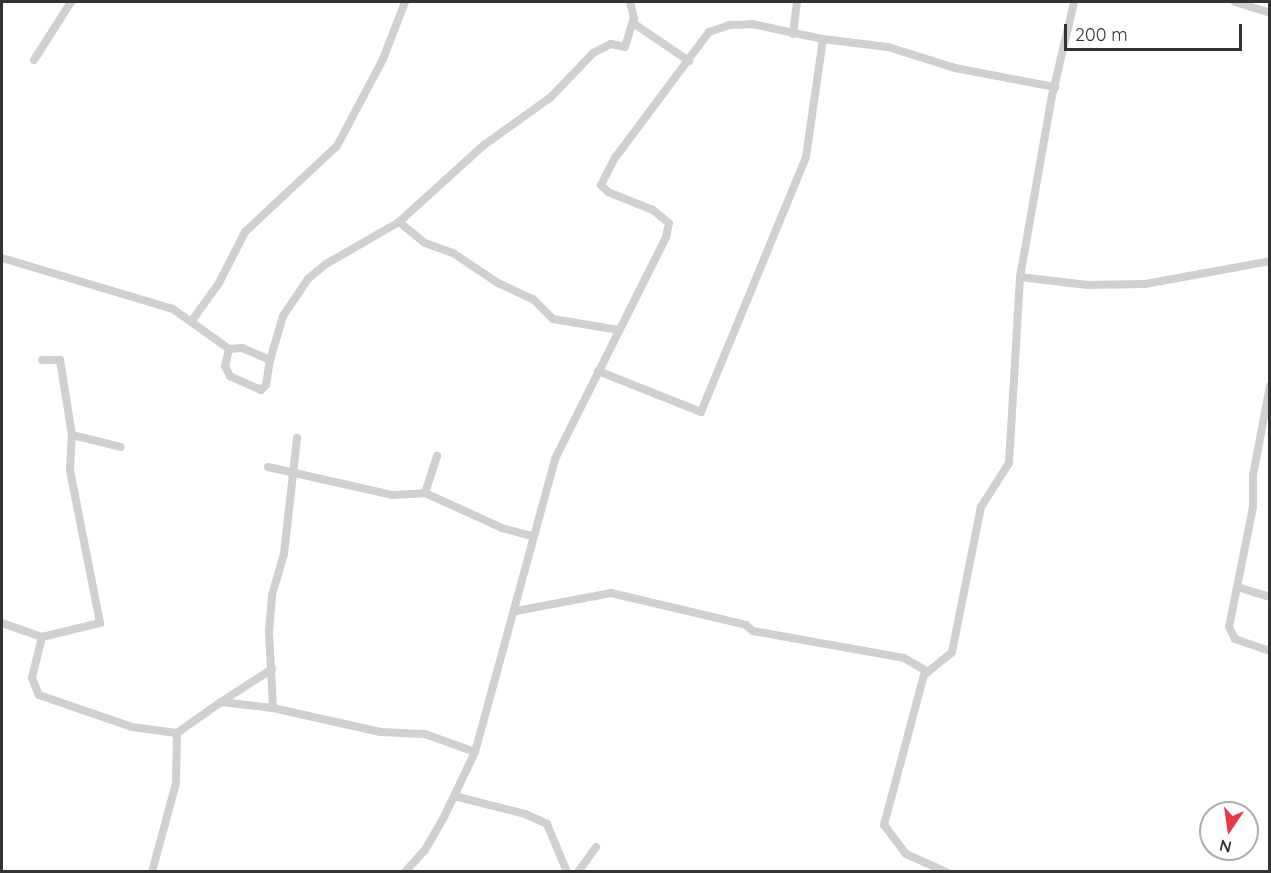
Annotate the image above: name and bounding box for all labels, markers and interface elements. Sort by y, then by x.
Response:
scale bar [1067,12,1246,50]
text: 200 m [1075,23,1128,46]
north arrow [1199,801,1259,861]
text: N [1217,836,1233,858]

